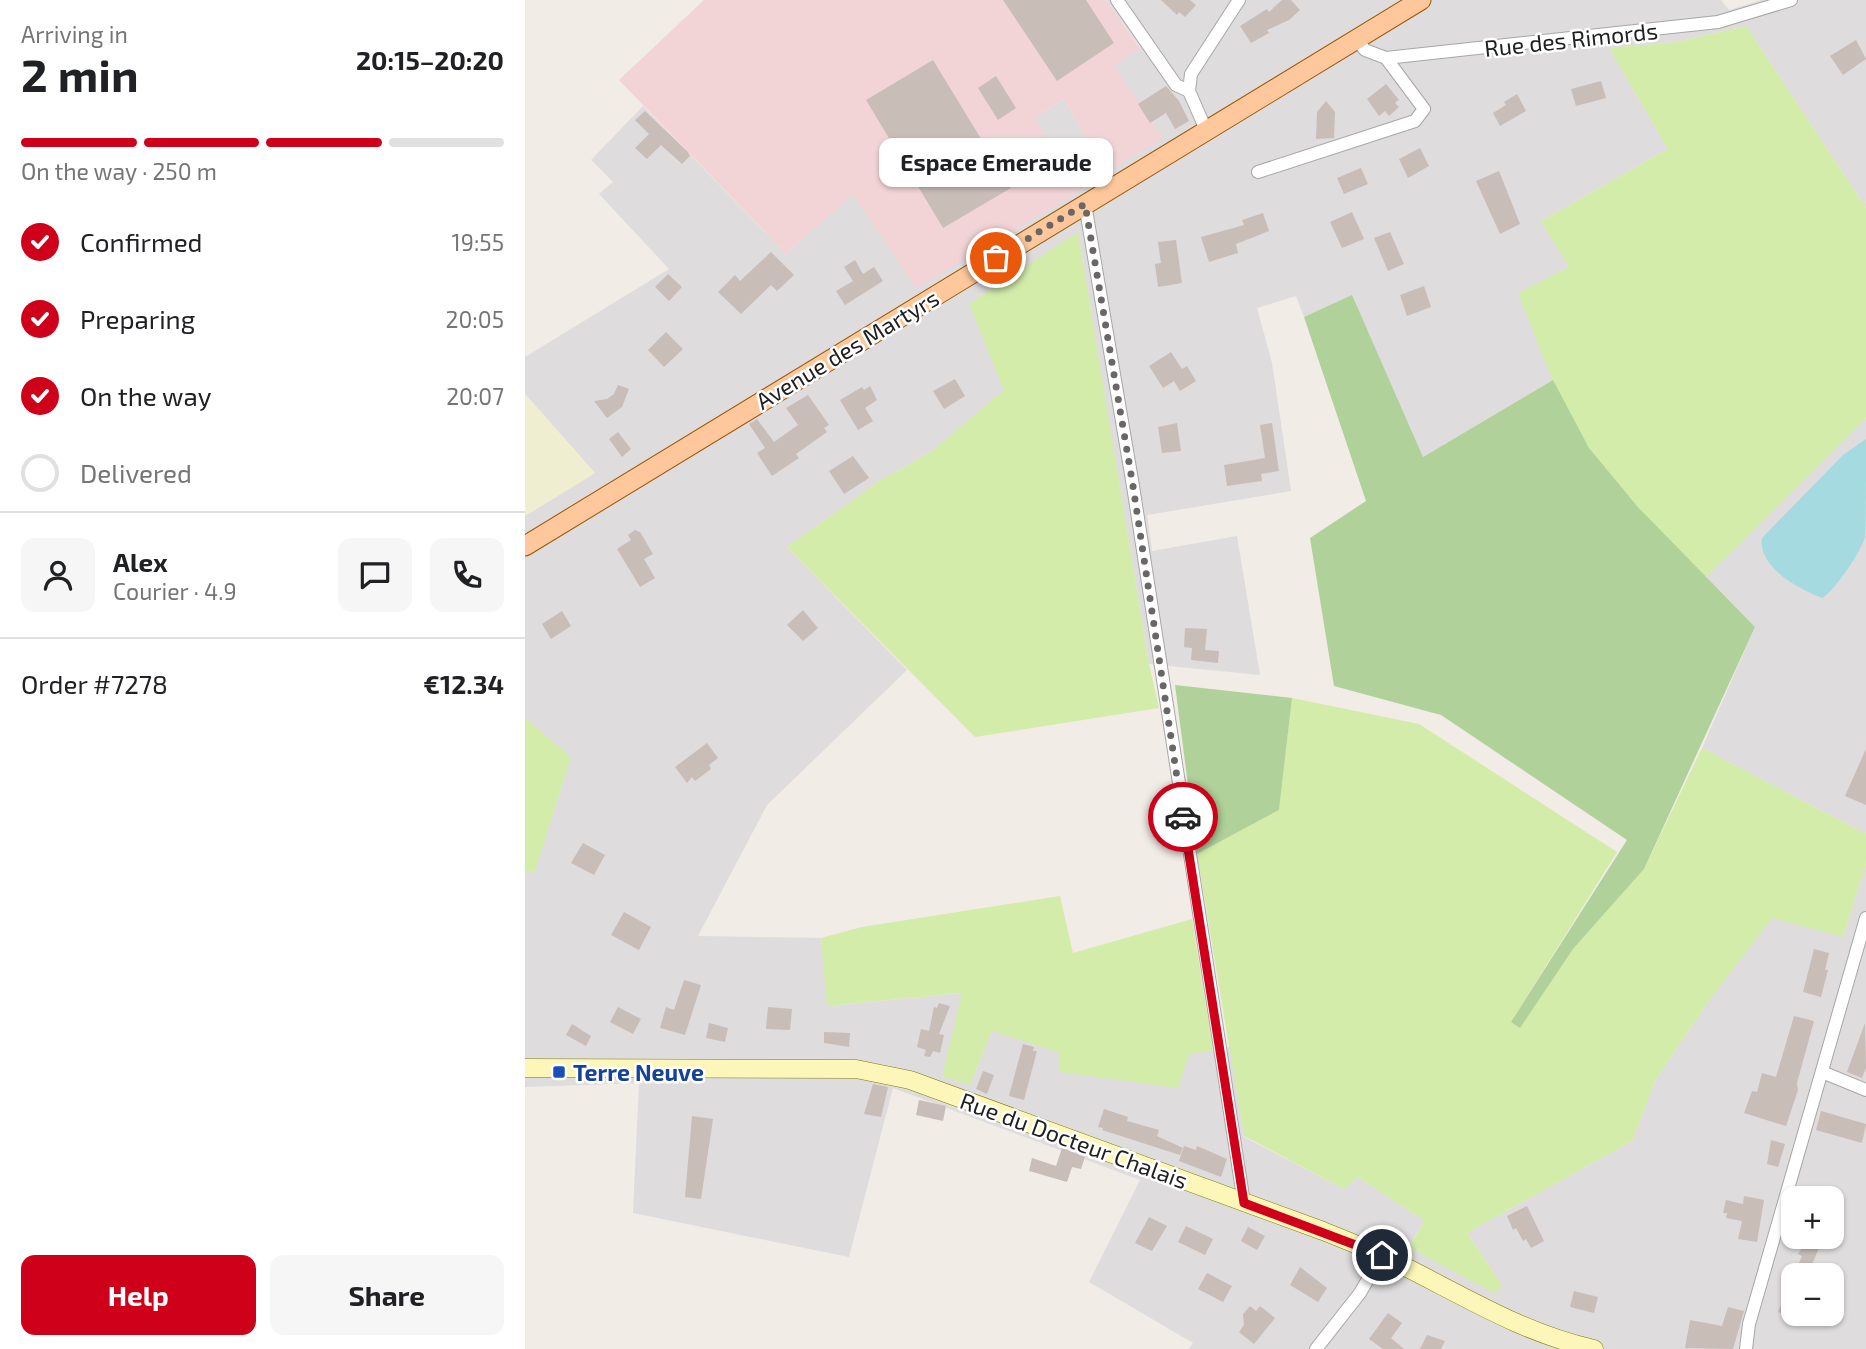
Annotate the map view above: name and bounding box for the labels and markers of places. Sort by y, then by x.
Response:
callout: Espace Emeraude [879,139,1113,188]
pin [966,228,1026,288]
place label: Terre Neuve [573,1058,704,1086]
marker: Terre Neuve [551,1064,567,1080]
pin [1352,1225,1412,1285]

